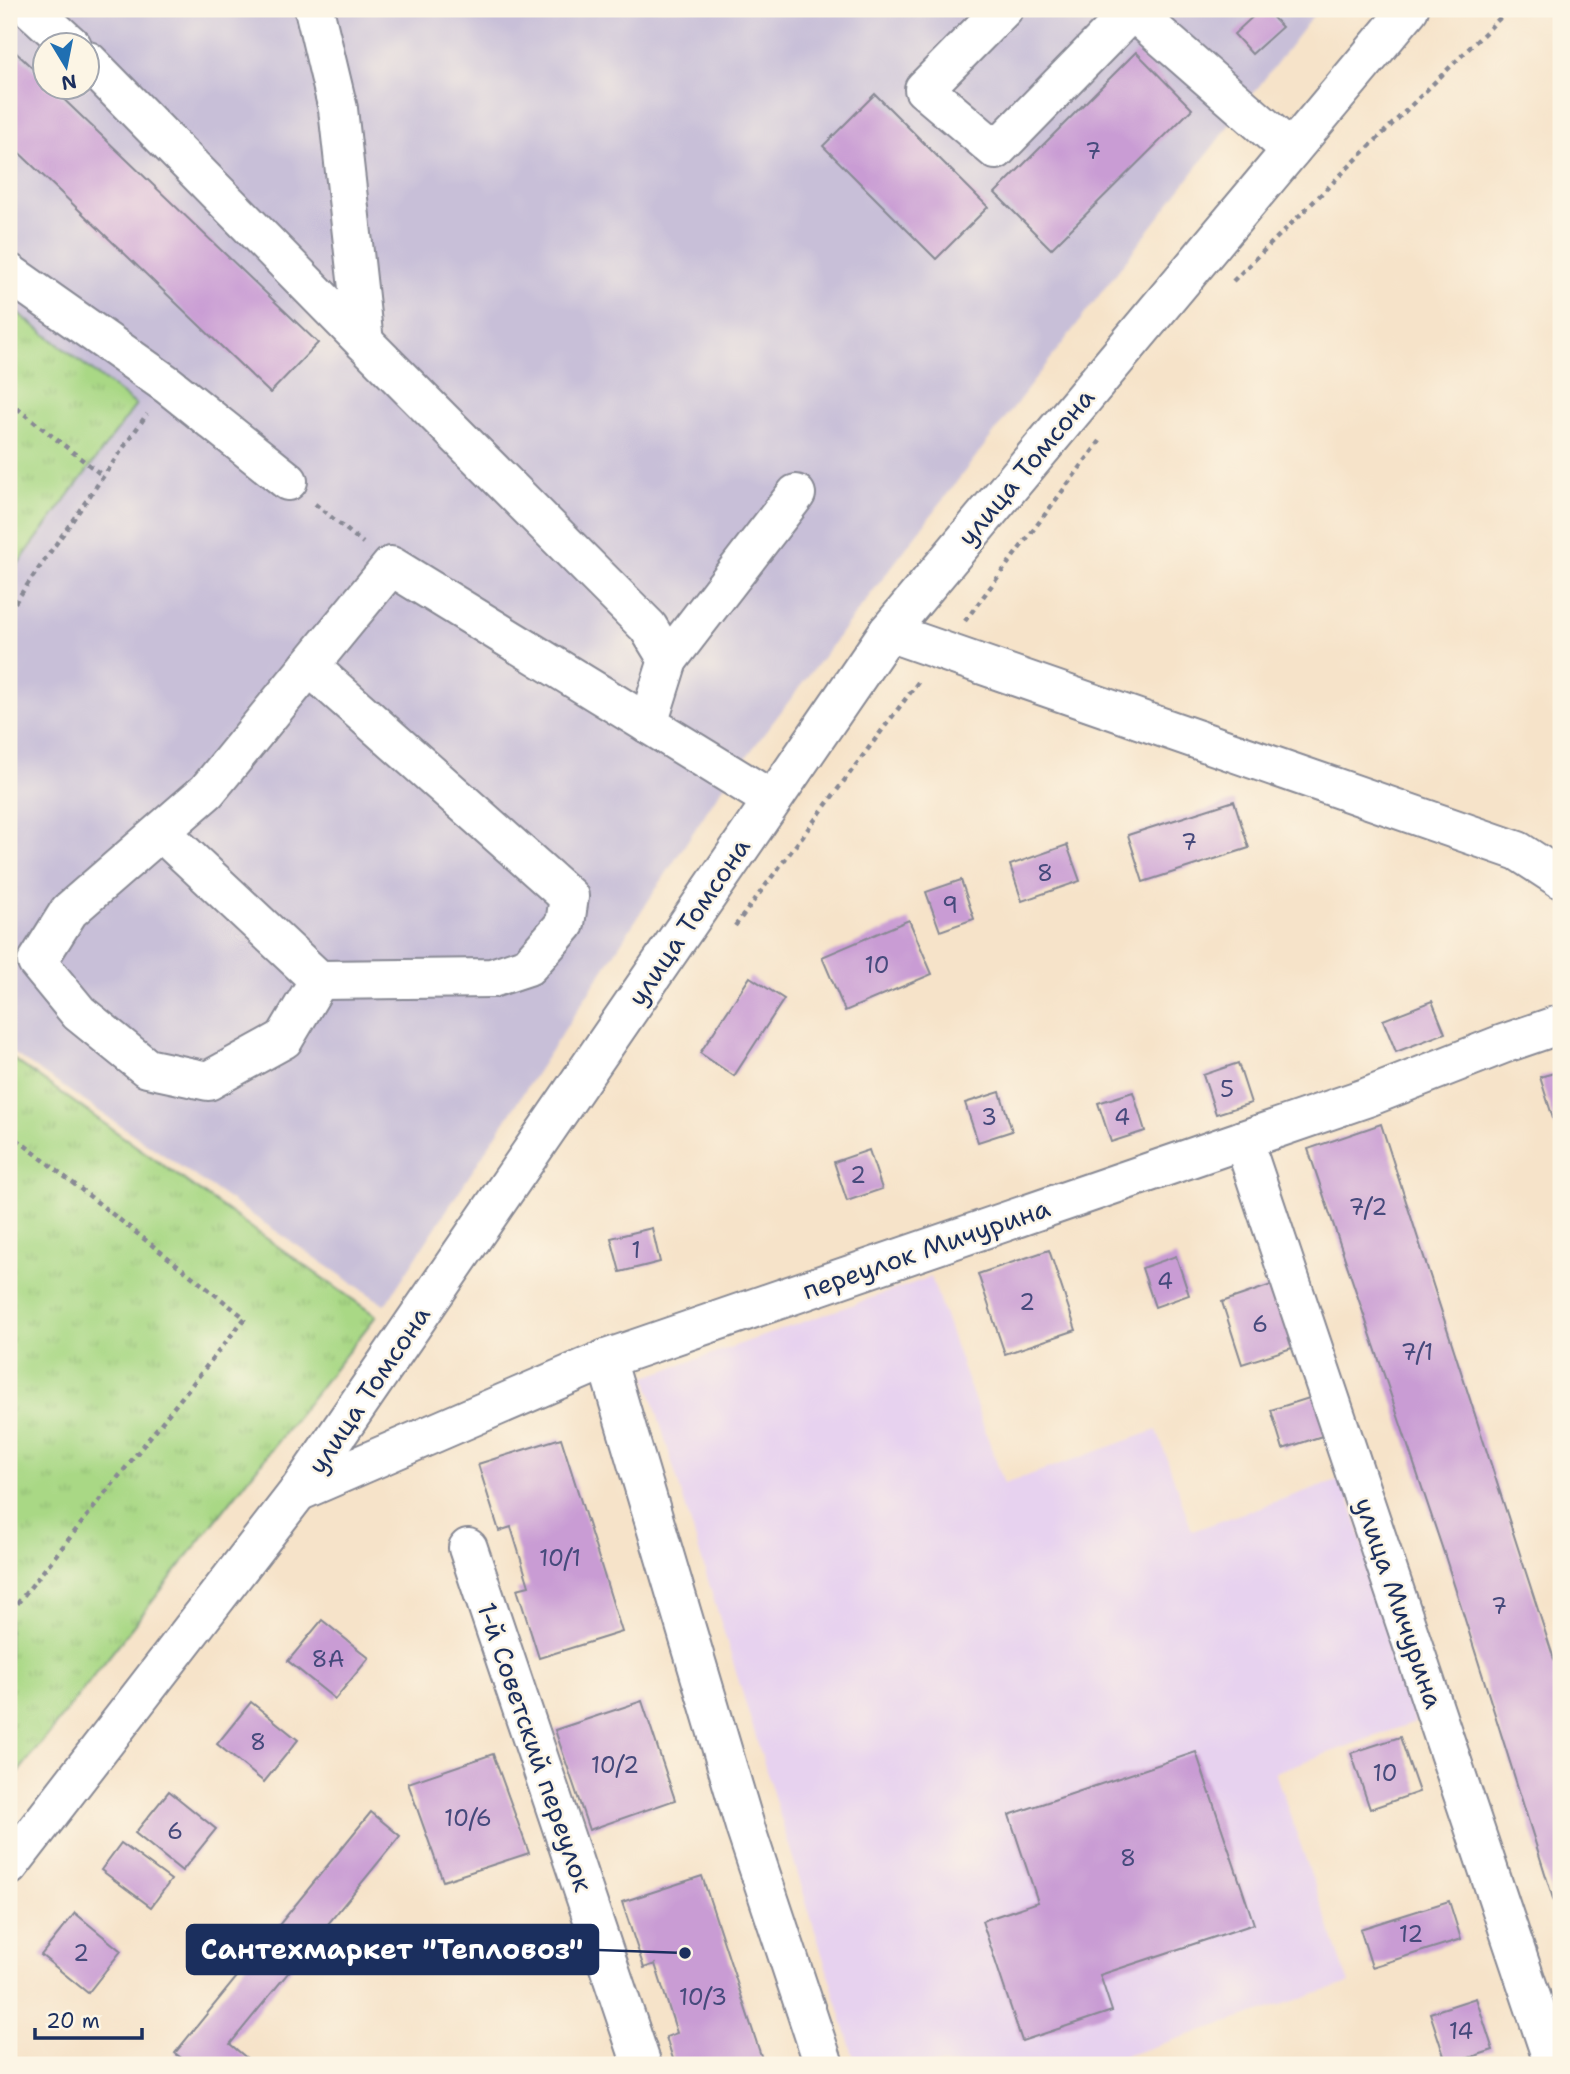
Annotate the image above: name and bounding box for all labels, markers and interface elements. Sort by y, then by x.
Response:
north arrow [32,32,102,102]
text: N [59,69,78,96]
house number: 7 [1085,136,1101,166]
street label: улица Томсона [949,380,1102,553]
house number: 7 [1181,827,1197,857]
street label: улица Томсона [619,831,758,1013]
house number: 8 [1037,858,1053,888]
house number: 9 [942,890,958,920]
house number: 10 [864,950,890,980]
house number: 5 [1220,1074,1234,1104]
house number: 3 [981,1102,997,1132]
house number: 4 [1114,1102,1130,1132]
house number: 2 [850,1160,866,1190]
street label: переулок Мичурина [797,1190,1054,1307]
house number: 7/2 [1349,1192,1387,1222]
house number: 1 [631,1235,641,1265]
house number: 4 [1157,1266,1173,1296]
house number: 2 [1019,1287,1035,1317]
street label: улица Томсона [299,1299,438,1481]
house number: 6 [1252,1309,1268,1339]
house number: 7/1 [1401,1337,1433,1367]
street label: улица Мичурина [1347,1493,1452,1713]
house number: 10/1 [539,1543,581,1573]
house number: 7 [1491,1591,1507,1621]
street label: 1-й Советский переулок [469,1598,602,1896]
house number: 8А [312,1644,344,1674]
house number: 8 [250,1727,266,1757]
house number: 10/2 [591,1750,639,1780]
house number: 10 [1372,1758,1398,1788]
house number: 10/6 [444,1803,492,1833]
house number: 6 [167,1816,183,1846]
house number: 8 [1120,1843,1136,1873]
house number: 12 [1399,1919,1423,1949]
callout: Сантехмаркет "Тепловоз" [187,1925,598,1974]
text: Сантехмаркет "Тепловоз" [201,1930,583,1968]
house number: 2 [73,1938,89,1968]
house number: 10/3 [679,1982,727,2012]
scale bar [35,1997,142,2041]
text: 20 m [46,2007,100,2035]
house number: 14 [1449,2016,1473,2046]

